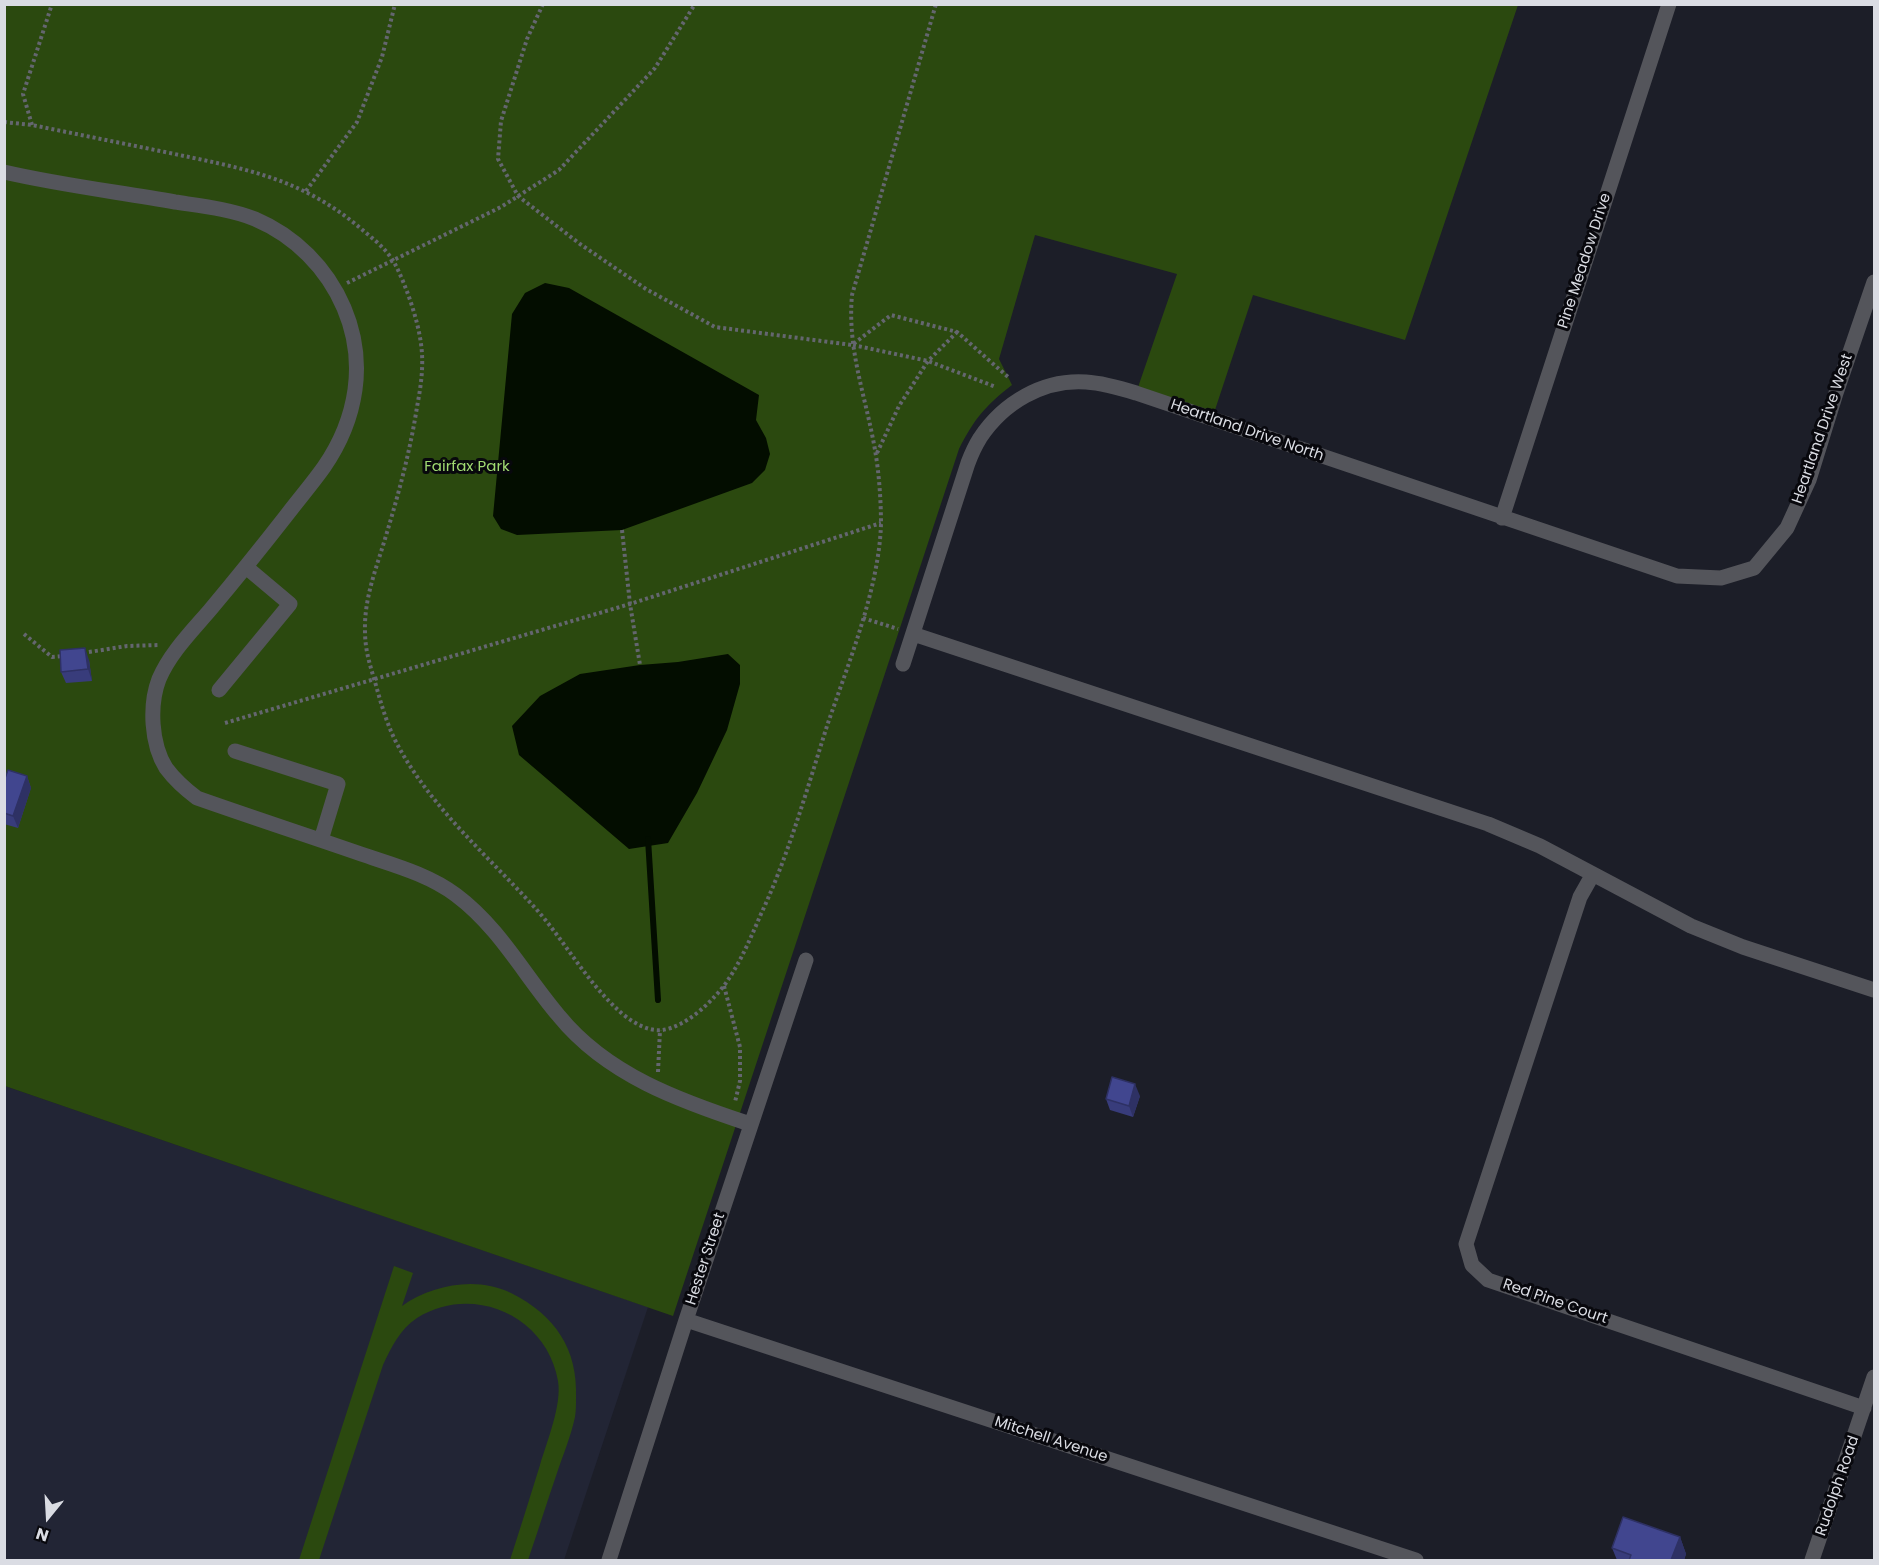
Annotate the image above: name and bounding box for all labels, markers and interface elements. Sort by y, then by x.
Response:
street label: Pine Meadow Drive [1555,191,1615,331]
street label: Heartland Drive West [1789,352,1857,506]
street label: Heartland Drive North [1168,396,1326,466]
park label: Fairfax Park [424,458,510,476]
street label: Hester Street [683,1211,729,1307]
street label: Red Pine Court [1500,1276,1610,1328]
street label: Mitchell Avenue [992,1413,1110,1467]
street label: Rudolph Road [1812,1433,1864,1539]
north arrow [18,1487,78,1547]
text: N [33,1522,52,1547]

